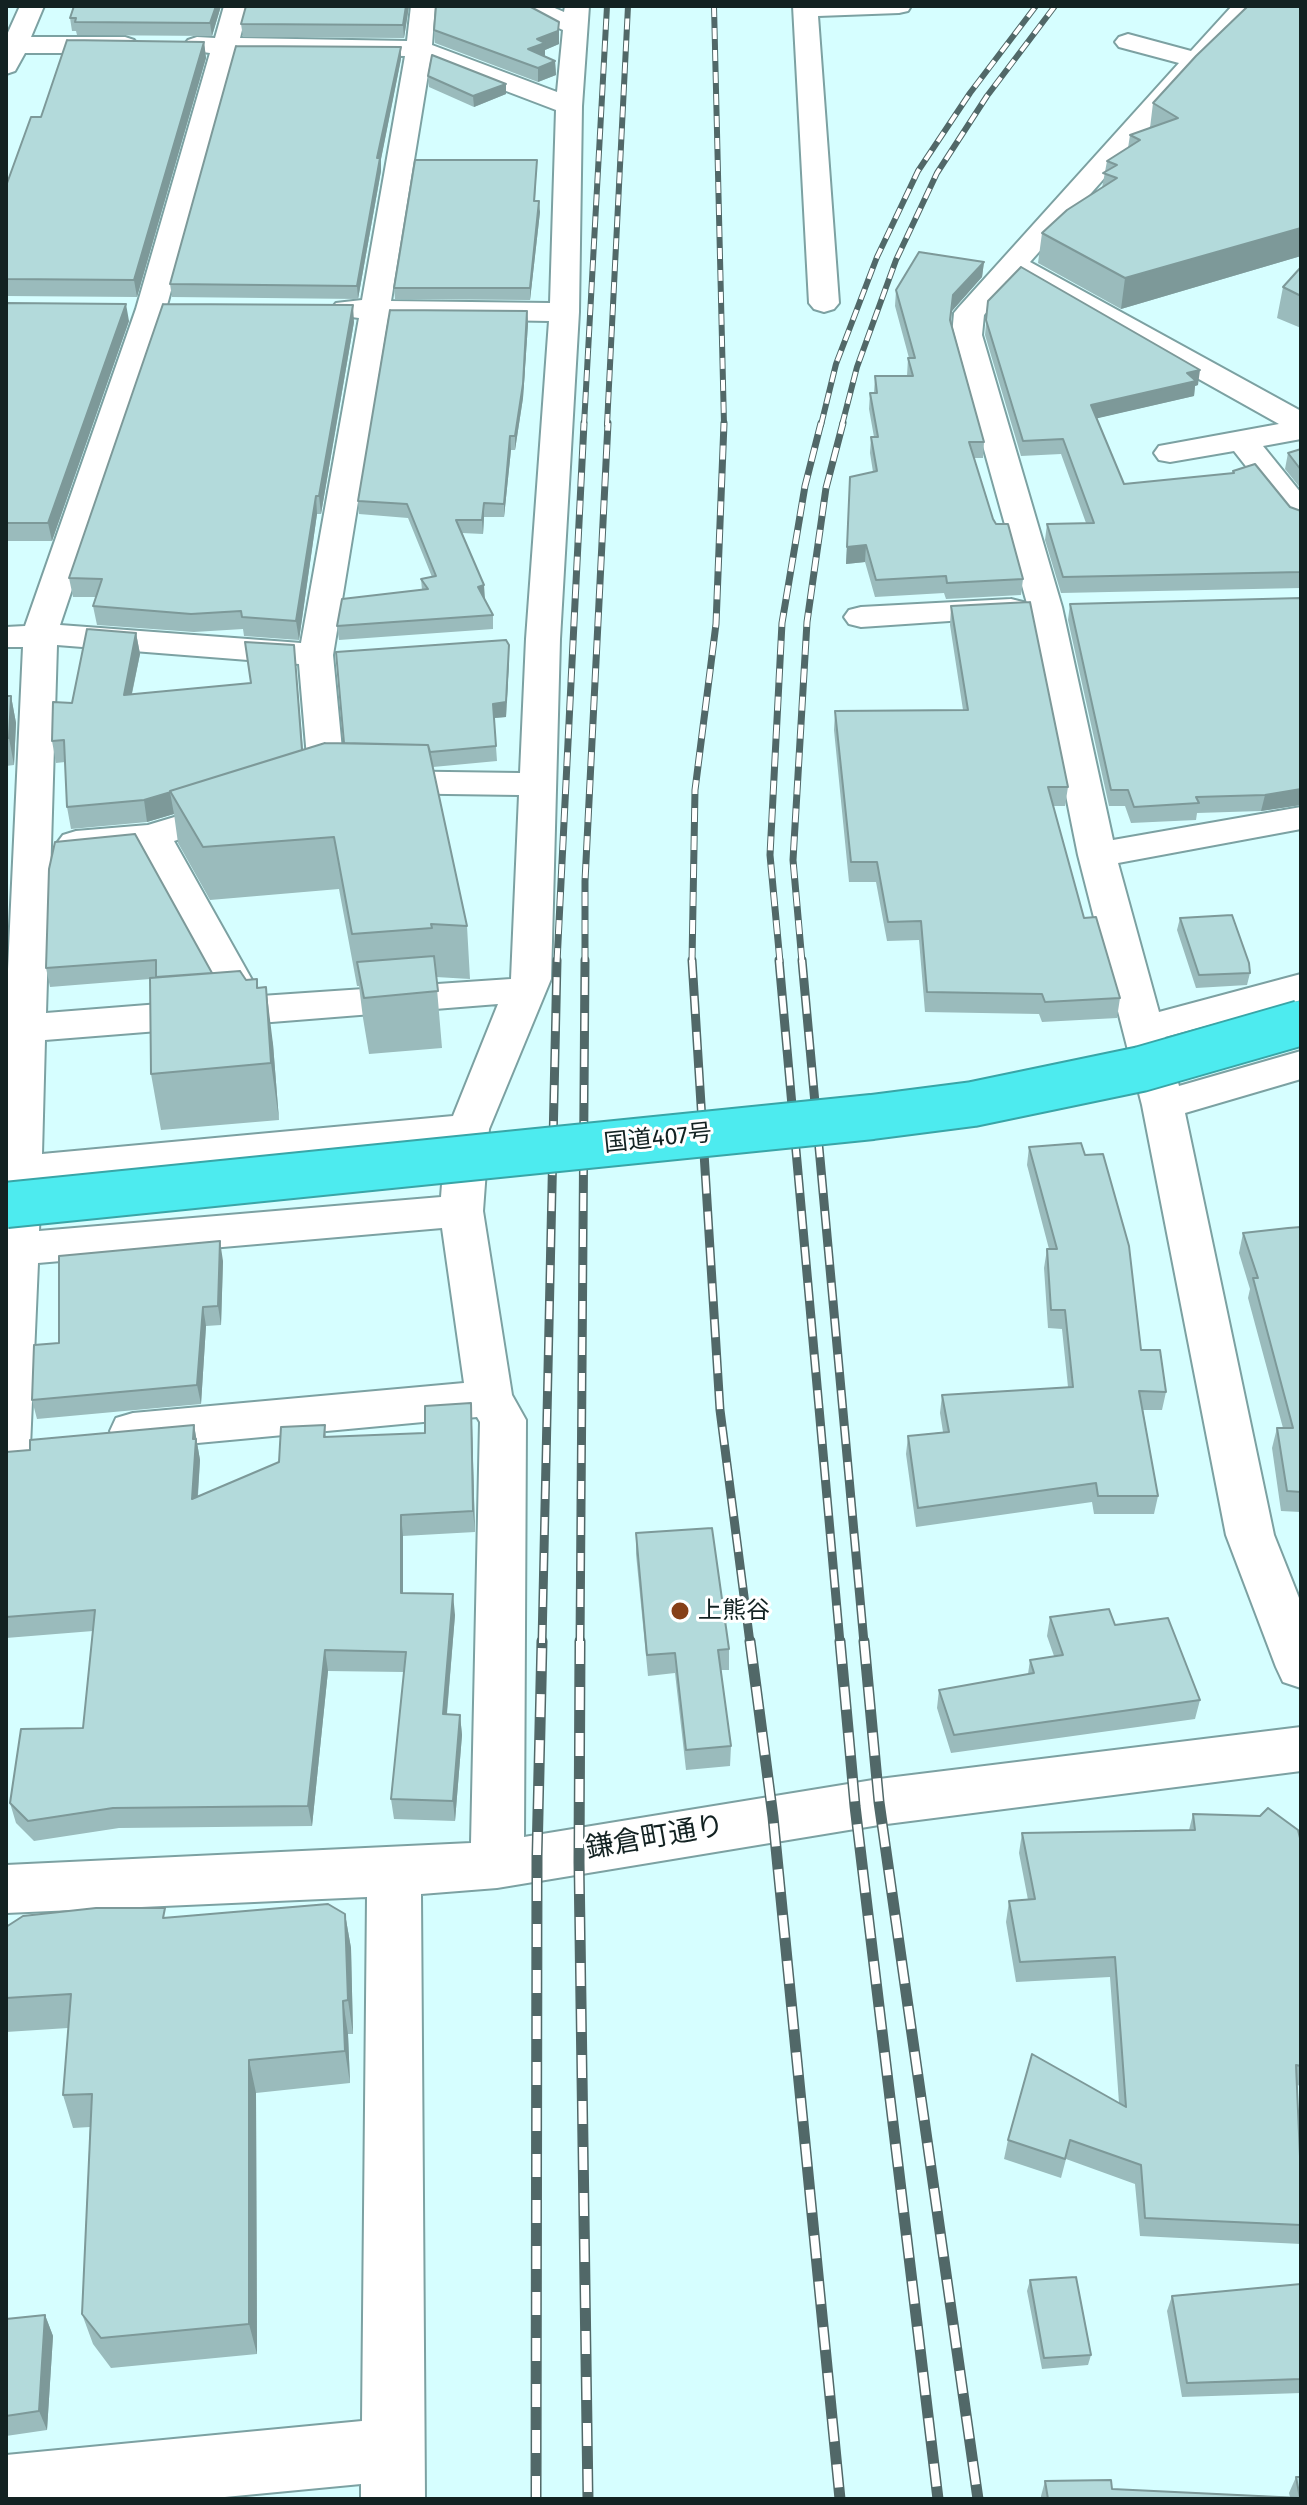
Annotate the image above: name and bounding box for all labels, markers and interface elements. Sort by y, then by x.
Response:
street label: 国道407号 [603,1119,713,1159]
place label: 上熊谷 [698,1597,770,1625]
marker: 上熊谷 [669,1600,691,1622]
street label: 鎌倉町通り [583,1809,727,1867]

